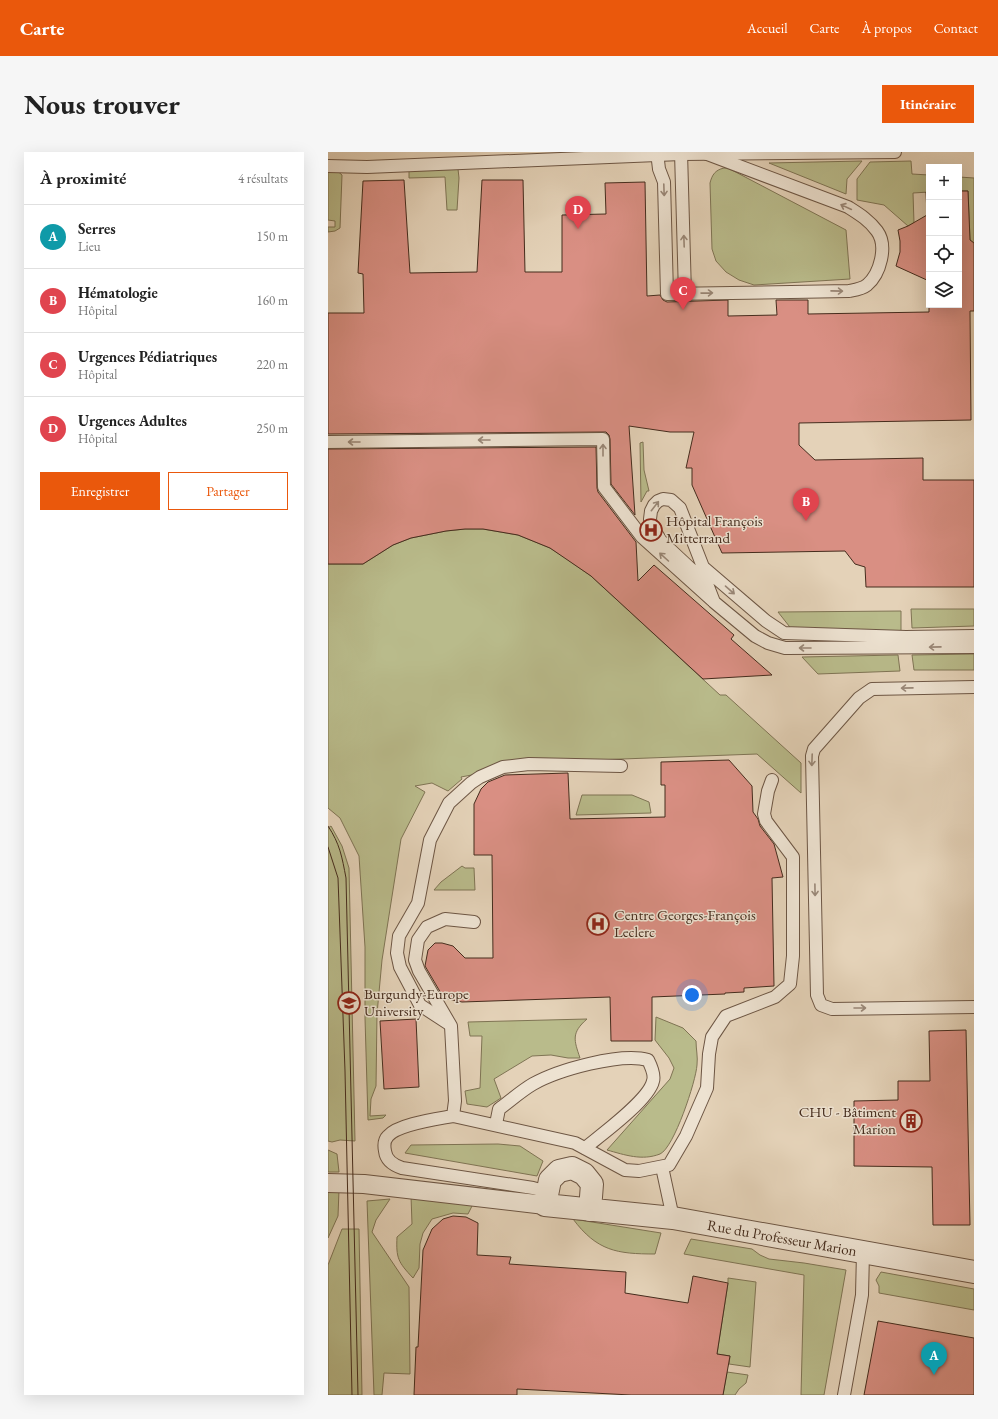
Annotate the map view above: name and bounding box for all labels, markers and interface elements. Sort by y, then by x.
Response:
text: Carte [20,16,64,41]
text: Accueil [747,19,788,37]
text: Carte [810,19,840,37]
text: À propos [862,19,912,37]
text: Contact [934,19,978,37]
button: Itinéraire [882,85,974,123]
text: Nous trouver [24,86,180,122]
map controls [926,164,962,308]
button: + [926,164,962,200]
text: À proximité [40,167,126,189]
text: 4 résultats [238,170,288,187]
one-way arrow [660,183,668,196]
pin: D [565,196,591,229]
button: − [926,200,962,236]
one-way arrow [841,203,853,210]
text: Serres [78,219,116,238]
text: A [48,228,58,245]
text: 150 m [257,228,288,245]
one-way arrow [680,235,687,248]
button: locate [926,236,962,272]
text: Lieu [78,238,101,255]
button: layers [926,272,962,308]
pin: C [670,277,696,310]
text: Hématologie [78,283,158,302]
one-way arrow [830,287,843,295]
one-way arrow [700,289,713,297]
text: B [49,292,57,309]
text: 160 m [257,292,288,309]
text: Hôpital [78,302,117,319]
text: Urgences Pédiatriques [78,347,217,366]
text: C [48,356,58,373]
text: 220 m [257,356,288,373]
text: Hôpital [78,366,117,383]
text: Urgences Adultes [78,411,187,430]
text: D [48,420,58,437]
text: 250 m [257,420,288,437]
text: Hôpital [78,430,117,447]
one-way arrow [478,437,491,444]
one-way arrow [348,438,361,445]
one-way arrow [600,444,607,457]
button: Enregistrer [40,472,160,510]
button: Partager [168,472,288,510]
pin: B [793,488,819,521]
one-way arrow [650,501,659,511]
place label: Hôpital François Mitterrand [666,511,763,547]
hospital icon: Hôpital François Mitterrand [638,517,664,543]
one-way arrow [660,553,670,562]
one-way arrow [725,585,735,594]
one-way arrow [929,643,942,651]
one-way arrow [799,644,812,652]
one-way arrow [901,684,914,692]
one-way arrow [809,753,816,766]
one-way arrow [811,883,819,896]
place label: Centre Georges-François Leclerc [614,905,756,941]
hospital icon: Centre Georges-François Leclerc [585,911,611,937]
place label: Burgundy-Europe University [364,984,469,1020]
your location [682,985,702,1005]
school or university icon: Burgundy-Europe University [336,990,362,1016]
one-way arrow [853,1004,866,1012]
place label: CHU - Bâtiment Marion [799,1102,896,1138]
building icon: CHU - Bâtiment Marion [898,1108,924,1134]
street label: Rue du Professeur Marion [706,1215,858,1260]
pin: A [921,1342,947,1375]

